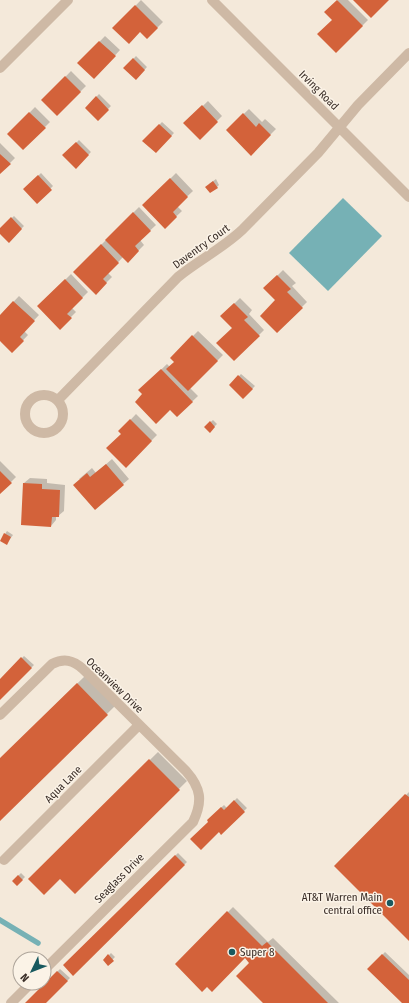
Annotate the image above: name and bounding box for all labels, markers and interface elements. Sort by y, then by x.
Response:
street label: Irving Road [296,68,341,113]
street label: Daventry Court [170,221,232,271]
street label: Oceanview Drive [84,655,146,716]
street label: Aqua Lane [42,763,85,806]
street label: Seaglass Drive [92,851,147,906]
place label: AT&T Warren Main central office [302,891,382,917]
marker: AT&T Warren Main central office [385,898,395,908]
place label: Super 8 [240,946,275,959]
marker: Super 8 [227,947,237,957]
north arrow [12,951,52,991]
text: N [18,971,32,984]

